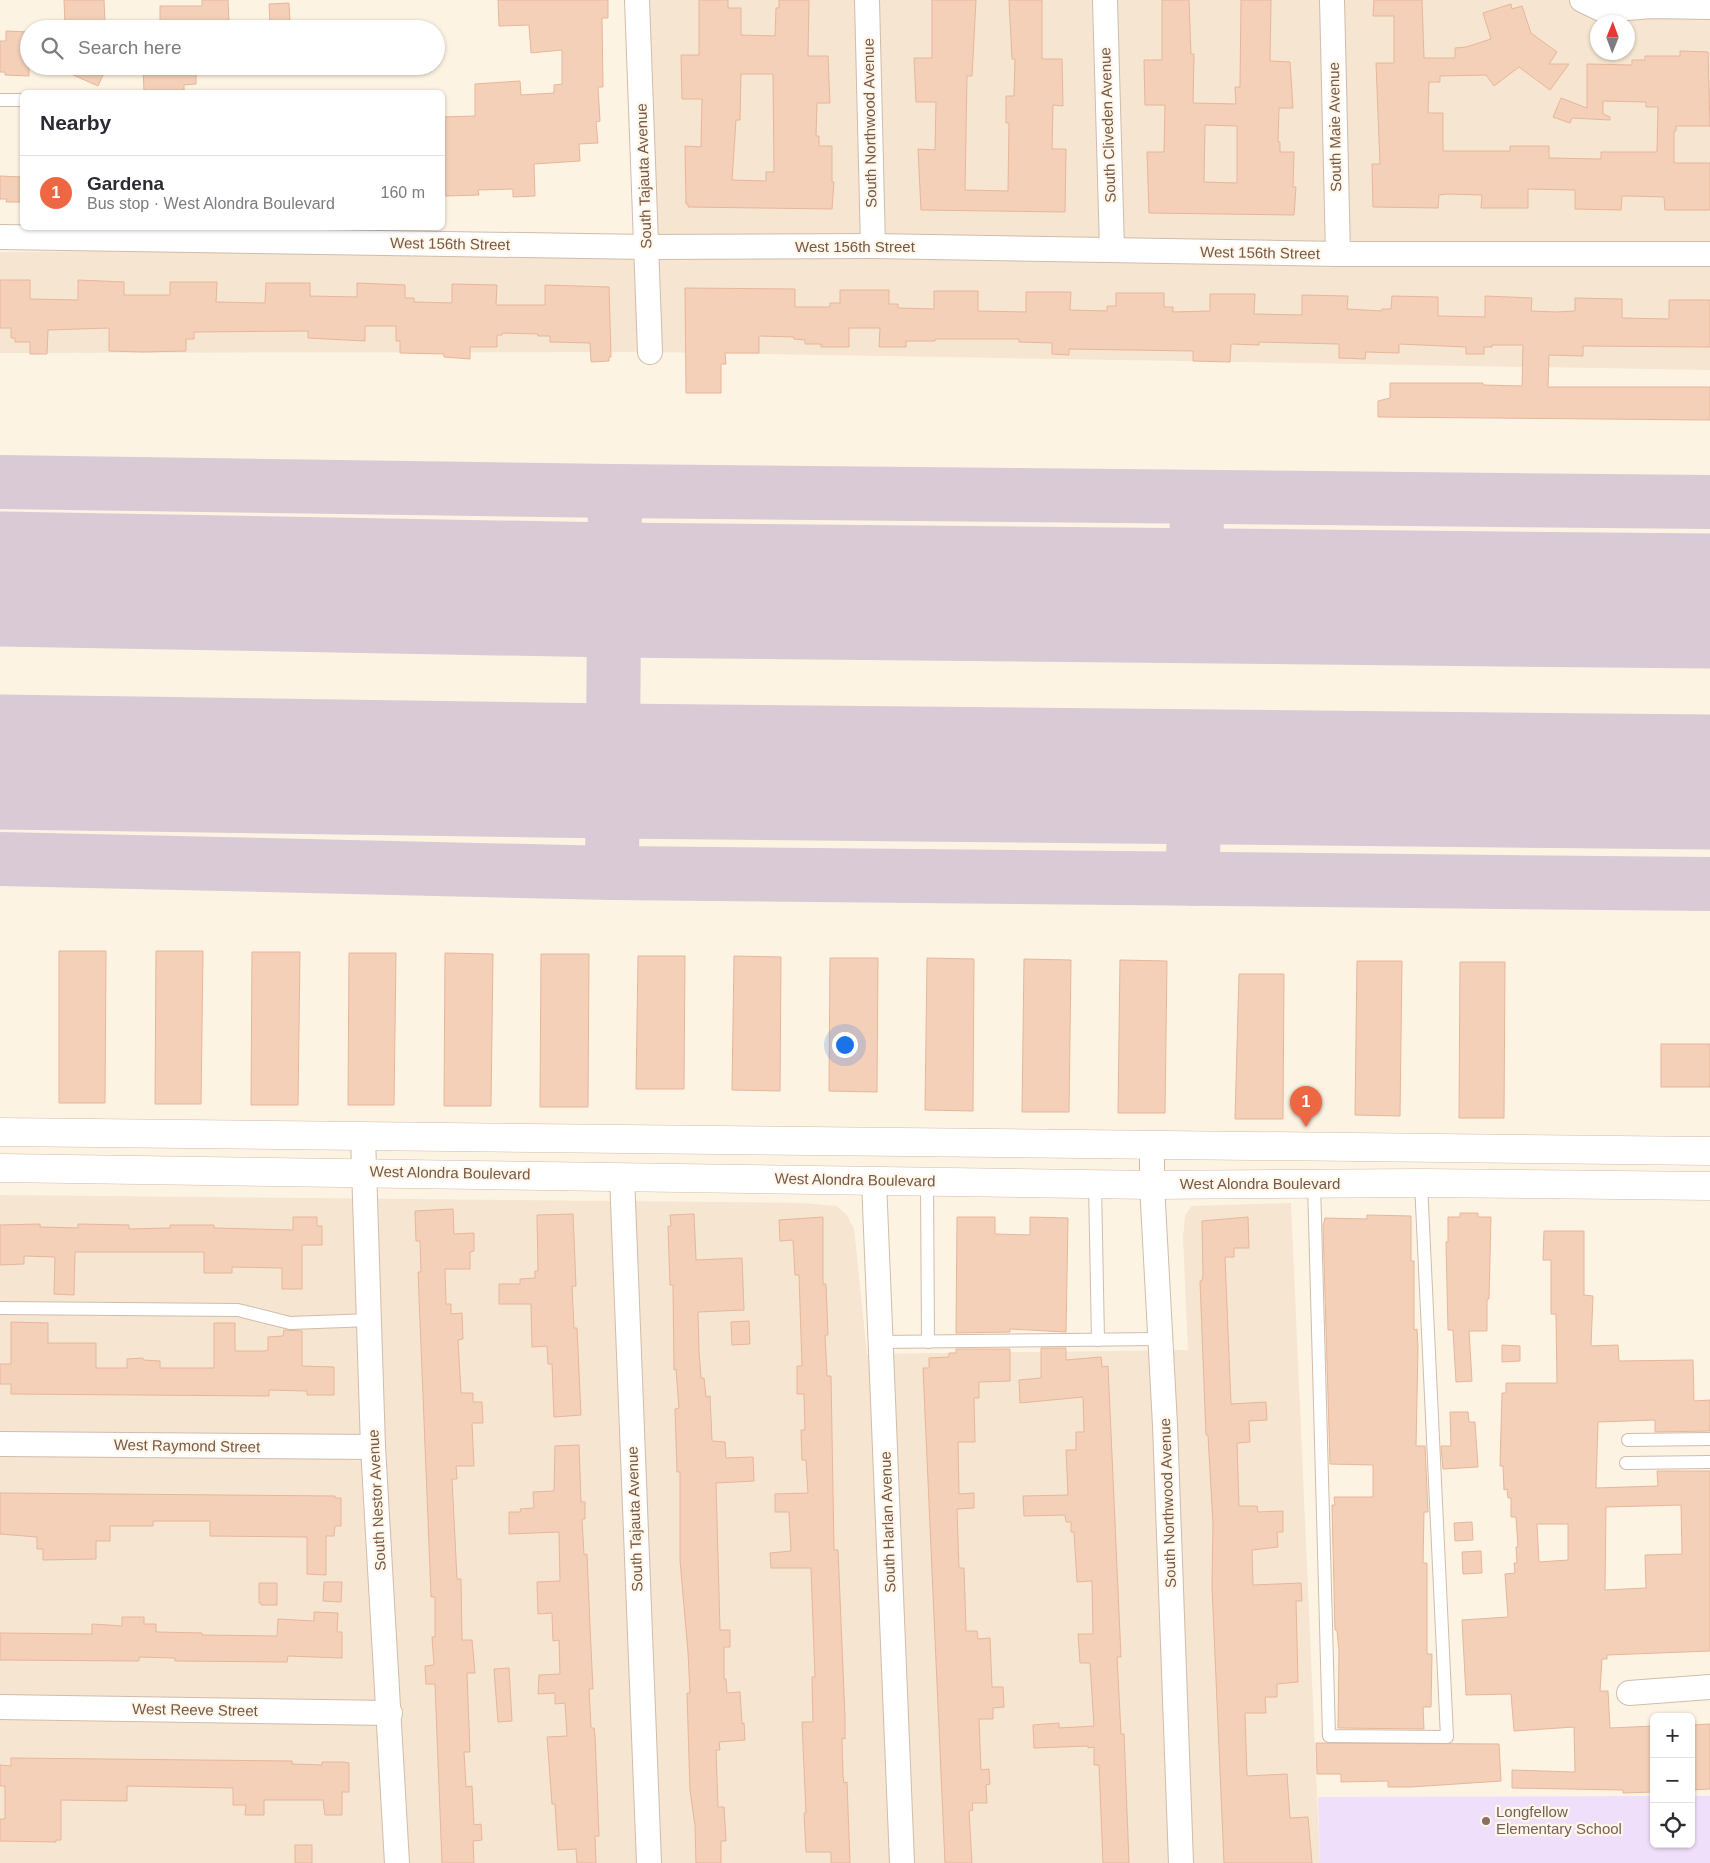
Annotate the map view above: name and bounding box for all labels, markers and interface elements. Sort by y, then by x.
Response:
north arrow [1590,15,1635,60]
search box [20,20,445,75]
icon: search [38,34,66,62]
text: Search here [78,37,182,58]
street label: South Northwood Avenue [860,38,879,208]
street label: South Cliveden Avenue [1096,47,1119,203]
street label: South Maie Avenue [1325,62,1344,192]
street label: South Tajauta Avenue [632,103,655,249]
text: Nearby [40,111,111,134]
text: Gardena [87,173,164,194]
text: 1 [52,184,60,201]
text: 160 m [381,184,425,201]
text: Bus stop · West Alondra Boulevard [87,195,335,212]
street label: West 156th Street [390,234,511,253]
street label: West 156th Street [795,238,916,255]
street label: West 156th Street [1200,243,1321,262]
your location [832,1032,858,1058]
pin: 1 [1290,1086,1322,1127]
street label: West Alondra Boulevard [370,1163,530,1182]
street label: West Alondra Boulevard [775,1170,935,1189]
street label: West Alondra Boulevard [1180,1175,1340,1192]
street label: South Northwood Avenue [1156,1418,1179,1588]
street label: South Nestor Avenue [364,1429,389,1571]
street label: West Raymond Street [114,1436,261,1455]
street label: South Tajauta Avenue [623,1446,646,1592]
street label: South Harlan Avenue [877,1451,898,1593]
street label: West Reeve Street [132,1700,259,1719]
map controls [1650,1713,1695,1848]
button: + [1650,1713,1695,1758]
button: − [1650,1758,1695,1803]
place label: Longfellow Elementary School [1496,1803,1622,1837]
button: locate [1650,1803,1695,1848]
marker: Longfellow Elementary School [1480,1815,1492,1827]

